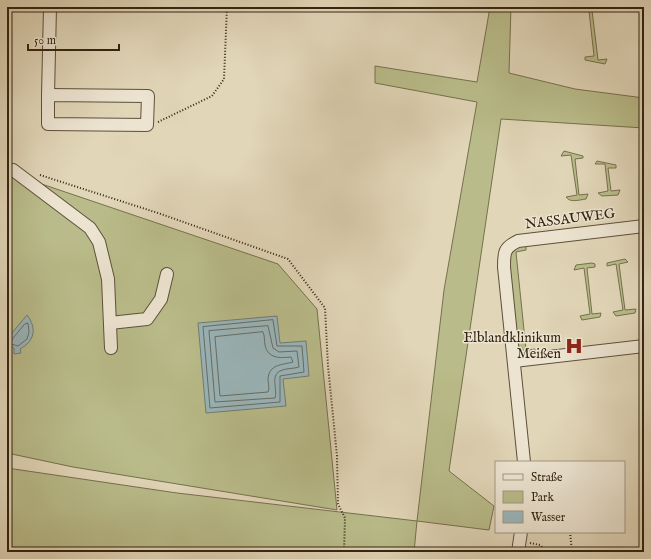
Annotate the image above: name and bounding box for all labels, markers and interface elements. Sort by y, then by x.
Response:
scale bar [28,26,119,52]
text: 50 m [34,33,56,48]
street label: NASSAUWEG [524,204,617,233]
place label: Elblandklinikum Meißen [463,329,562,363]
hospital icon: Elblandklinikum Meißen [564,336,584,356]
legend [495,461,625,533]
text: Straße [531,470,563,485]
text: Park [531,490,554,505]
text: Wasser [531,510,566,525]

